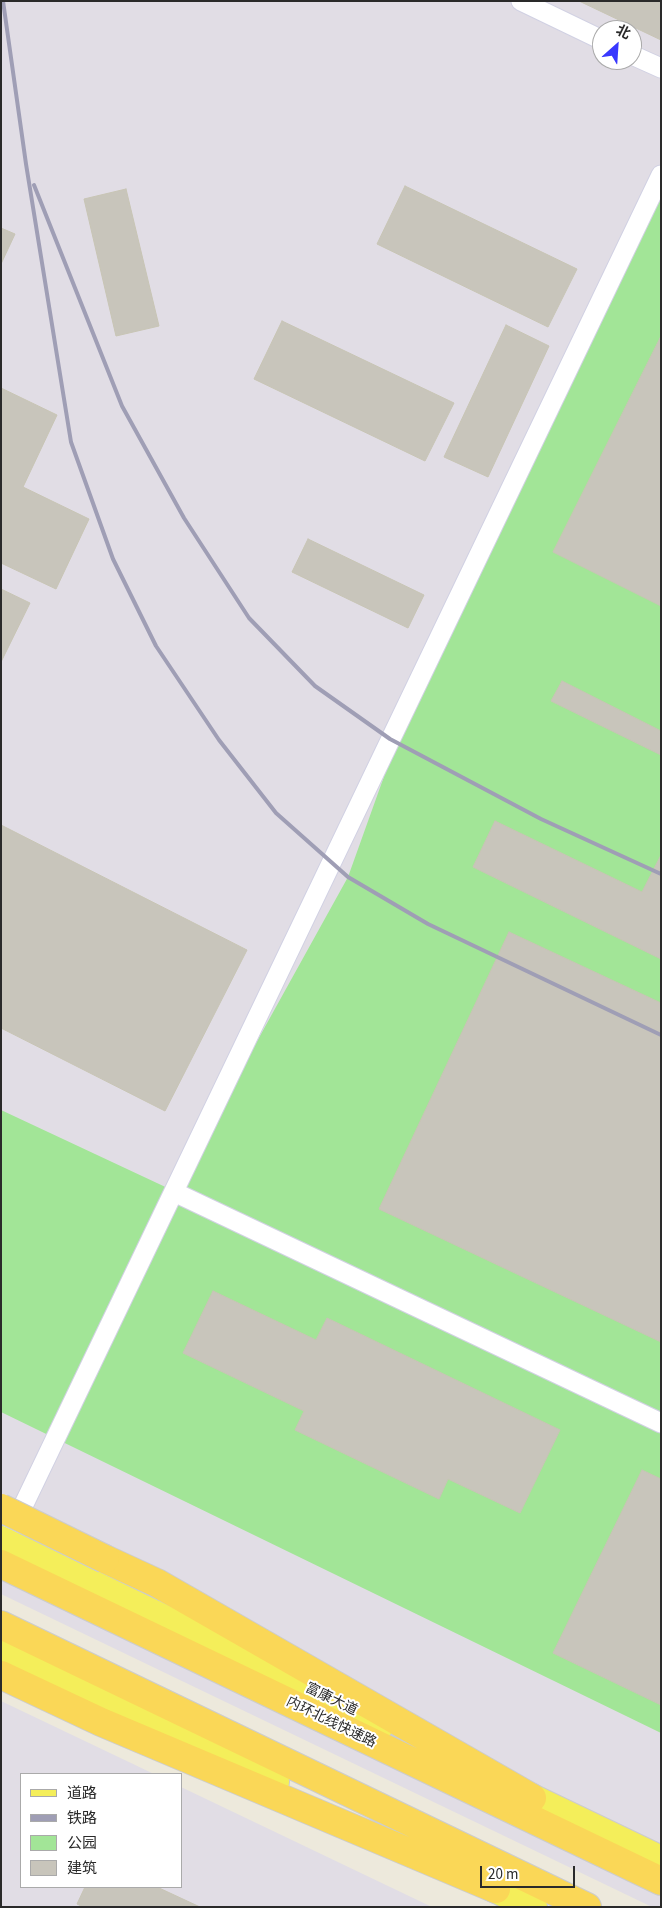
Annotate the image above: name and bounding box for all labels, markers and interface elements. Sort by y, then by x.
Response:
north arrow [592,20,642,70]
text: 北 [612,20,634,44]
street label: 富康大道 [302,1680,360,1720]
street label: 内环北线快速路 [283,1694,379,1752]
legend [20,1773,182,1888]
text: 道路 [67,1783,97,1804]
text: 铁路 [67,1808,97,1829]
text: 公园 [67,1833,97,1854]
scale bar [482,1856,577,1888]
text: 建筑 [67,1858,97,1879]
text: 20 m [488,1864,518,1885]

